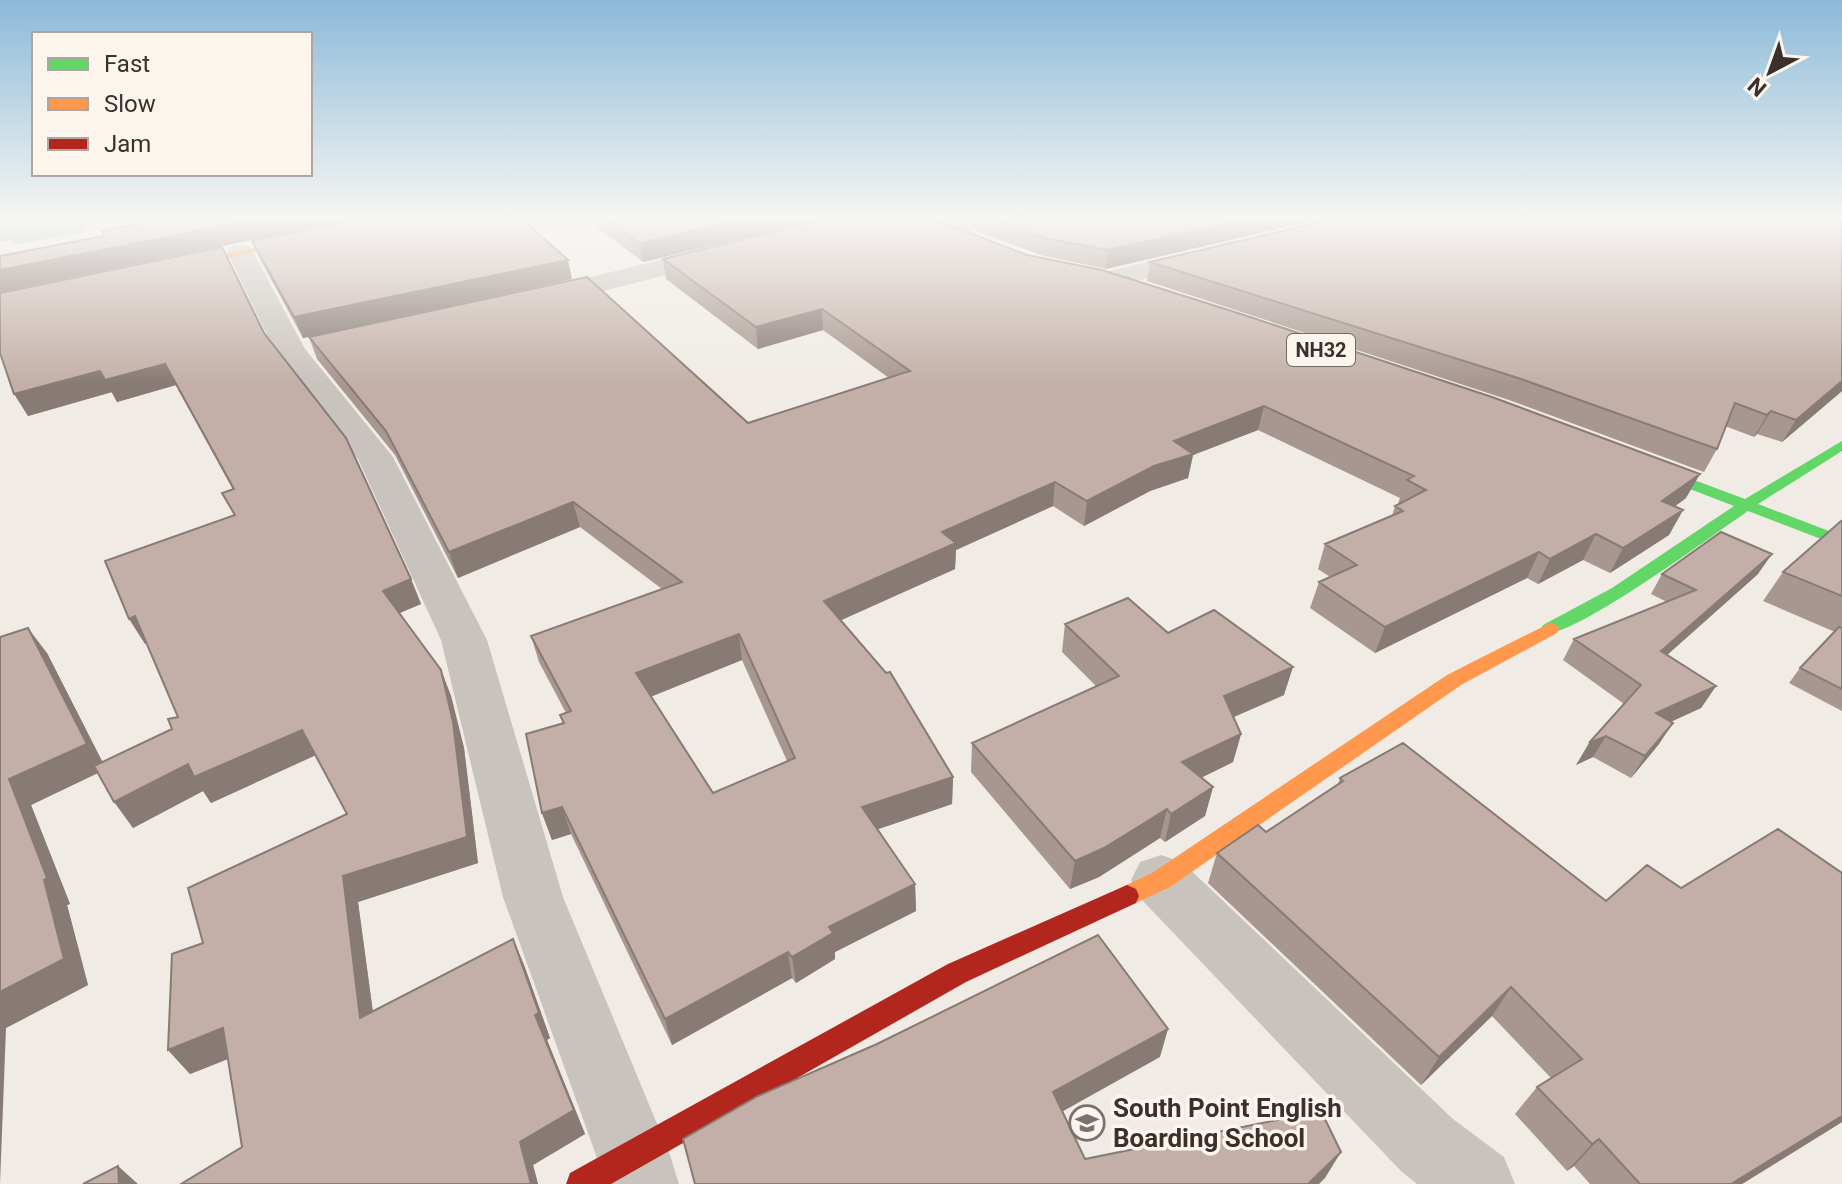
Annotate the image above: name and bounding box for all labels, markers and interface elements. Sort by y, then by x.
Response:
legend [32,32,312,176]
north arrow [1730,32,1810,112]
text: Fast [104,50,150,78]
text: N [1743,72,1771,101]
text: Slow [104,90,156,118]
text: Jam [104,130,151,158]
road number: NH32 [1287,334,1355,366]
place label: South Point English Boarding School [1113,1093,1342,1153]
school or university icon: South Point English Boarding School [1068,1104,1106,1142]

